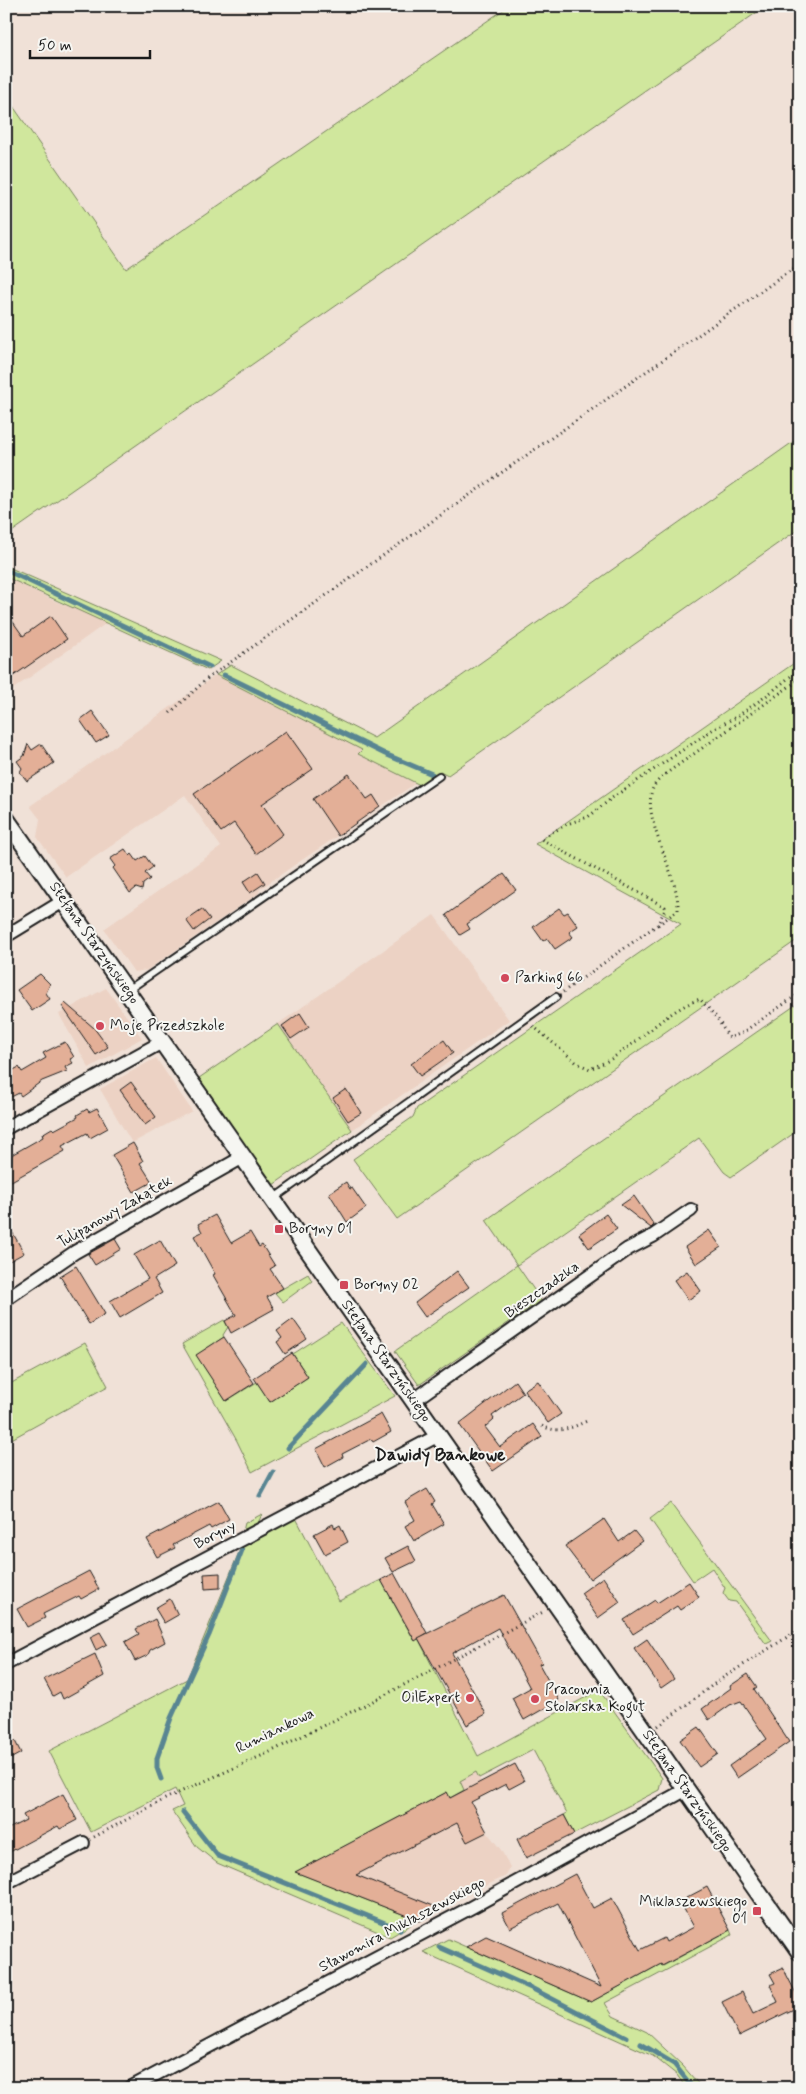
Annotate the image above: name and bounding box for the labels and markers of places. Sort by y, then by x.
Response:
place label: Parking 66 [515,968,583,989]
marker: Parking 66 [499,972,511,984]
place label: Moje Przedszkole [110,1016,225,1036]
marker: Moje Przedszkole [94,1020,106,1032]
place label: Boryny 01 [289,1219,352,1239]
marker: Boryny 01 [273,1223,285,1235]
place label: Boryny 02 [354,1275,419,1295]
marker: Boryny 02 [338,1279,350,1291]
place label: Pracownia Stolarska Kogut [545,1680,645,1718]
place label: OilExpert [401,1688,460,1708]
marker: OilExpert [464,1692,476,1704]
marker: Pracownia Stolarska Kogut [529,1693,541,1705]
place label: Miklaszewskiego 01 [639,1892,747,1929]
marker: Miklaszewskiego 01 [751,1905,763,1917]

